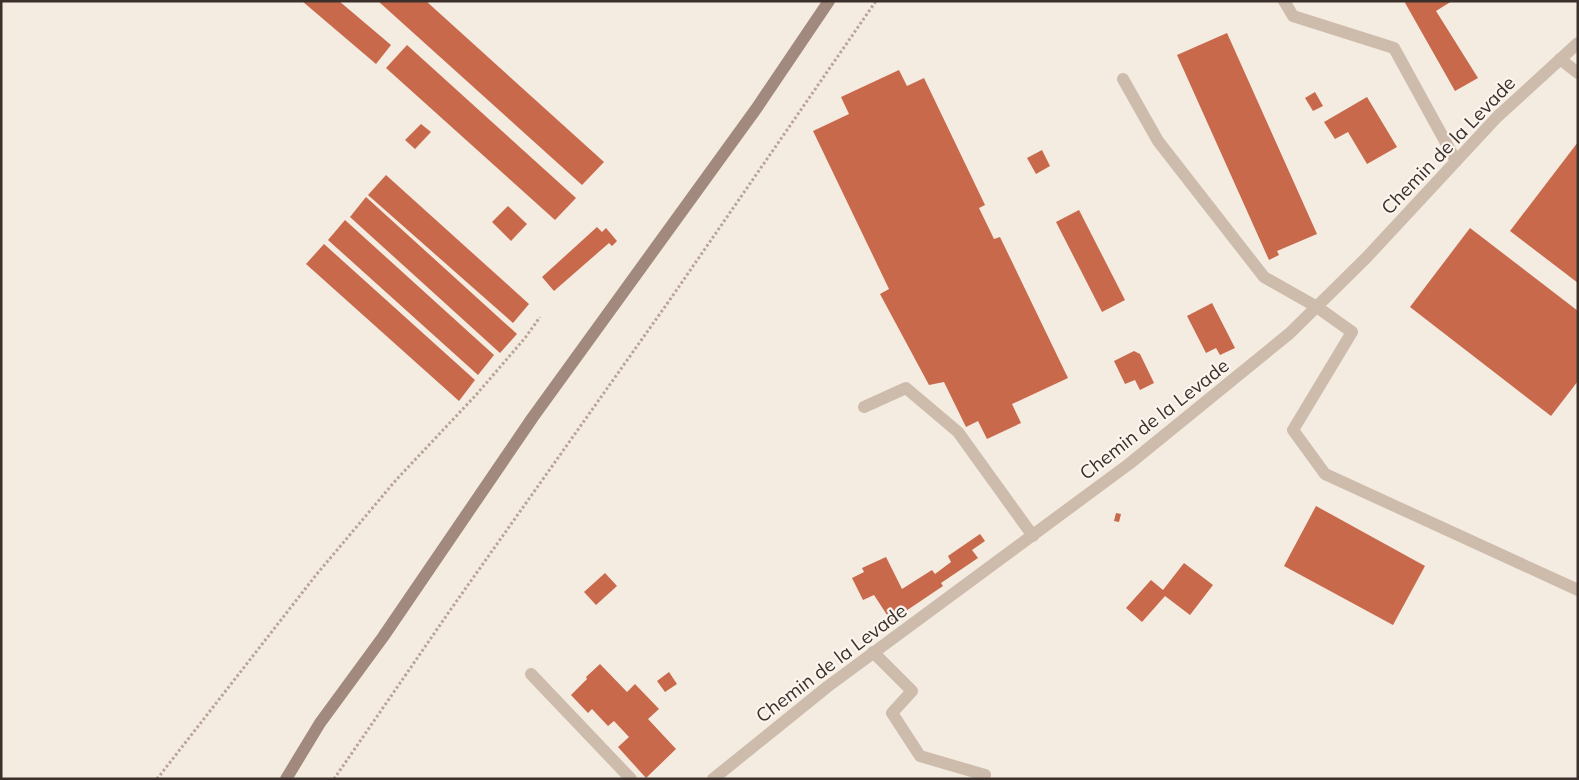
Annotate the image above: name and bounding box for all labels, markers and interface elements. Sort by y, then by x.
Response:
street label: Chemin de la Levade [1376,71,1520,219]
street label: Chemin de la Levade [1075,353,1233,485]
street label: Chemin de la Levade [751,598,911,728]

